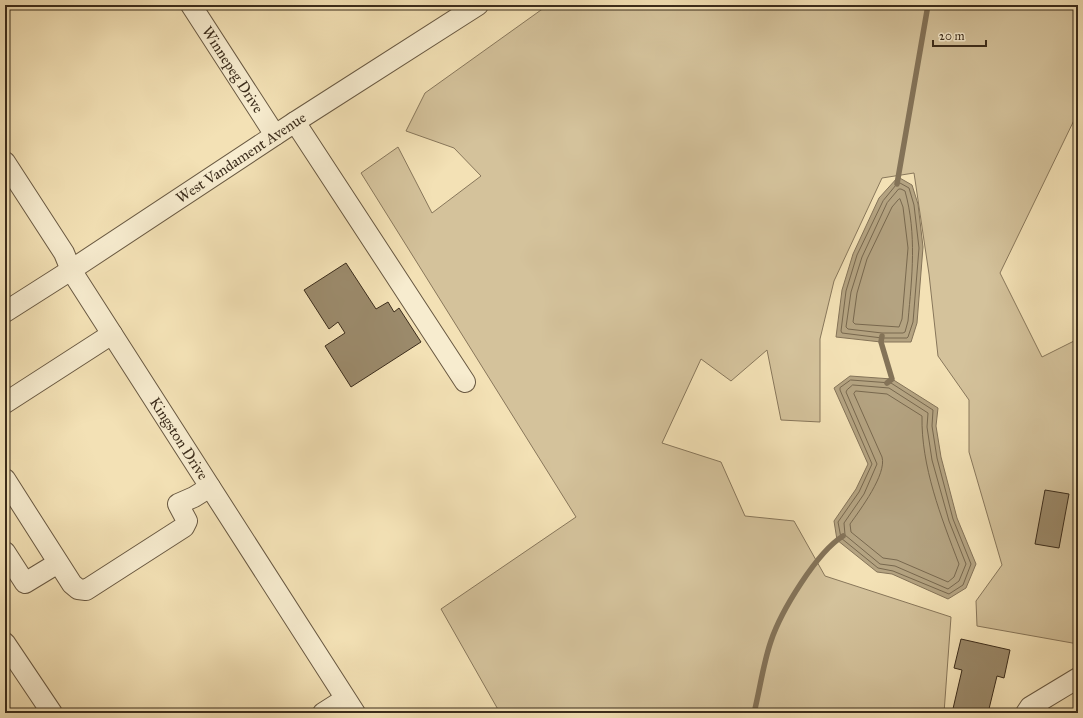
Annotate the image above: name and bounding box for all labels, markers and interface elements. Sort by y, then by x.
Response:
scale bar [933,22,986,48]
street label: Winnepeg Drive [198,23,267,116]
text: 20 m [939,29,965,43]
street label: West Vandament Avenue [173,108,309,207]
street label: Kingston Drive [146,394,212,483]

